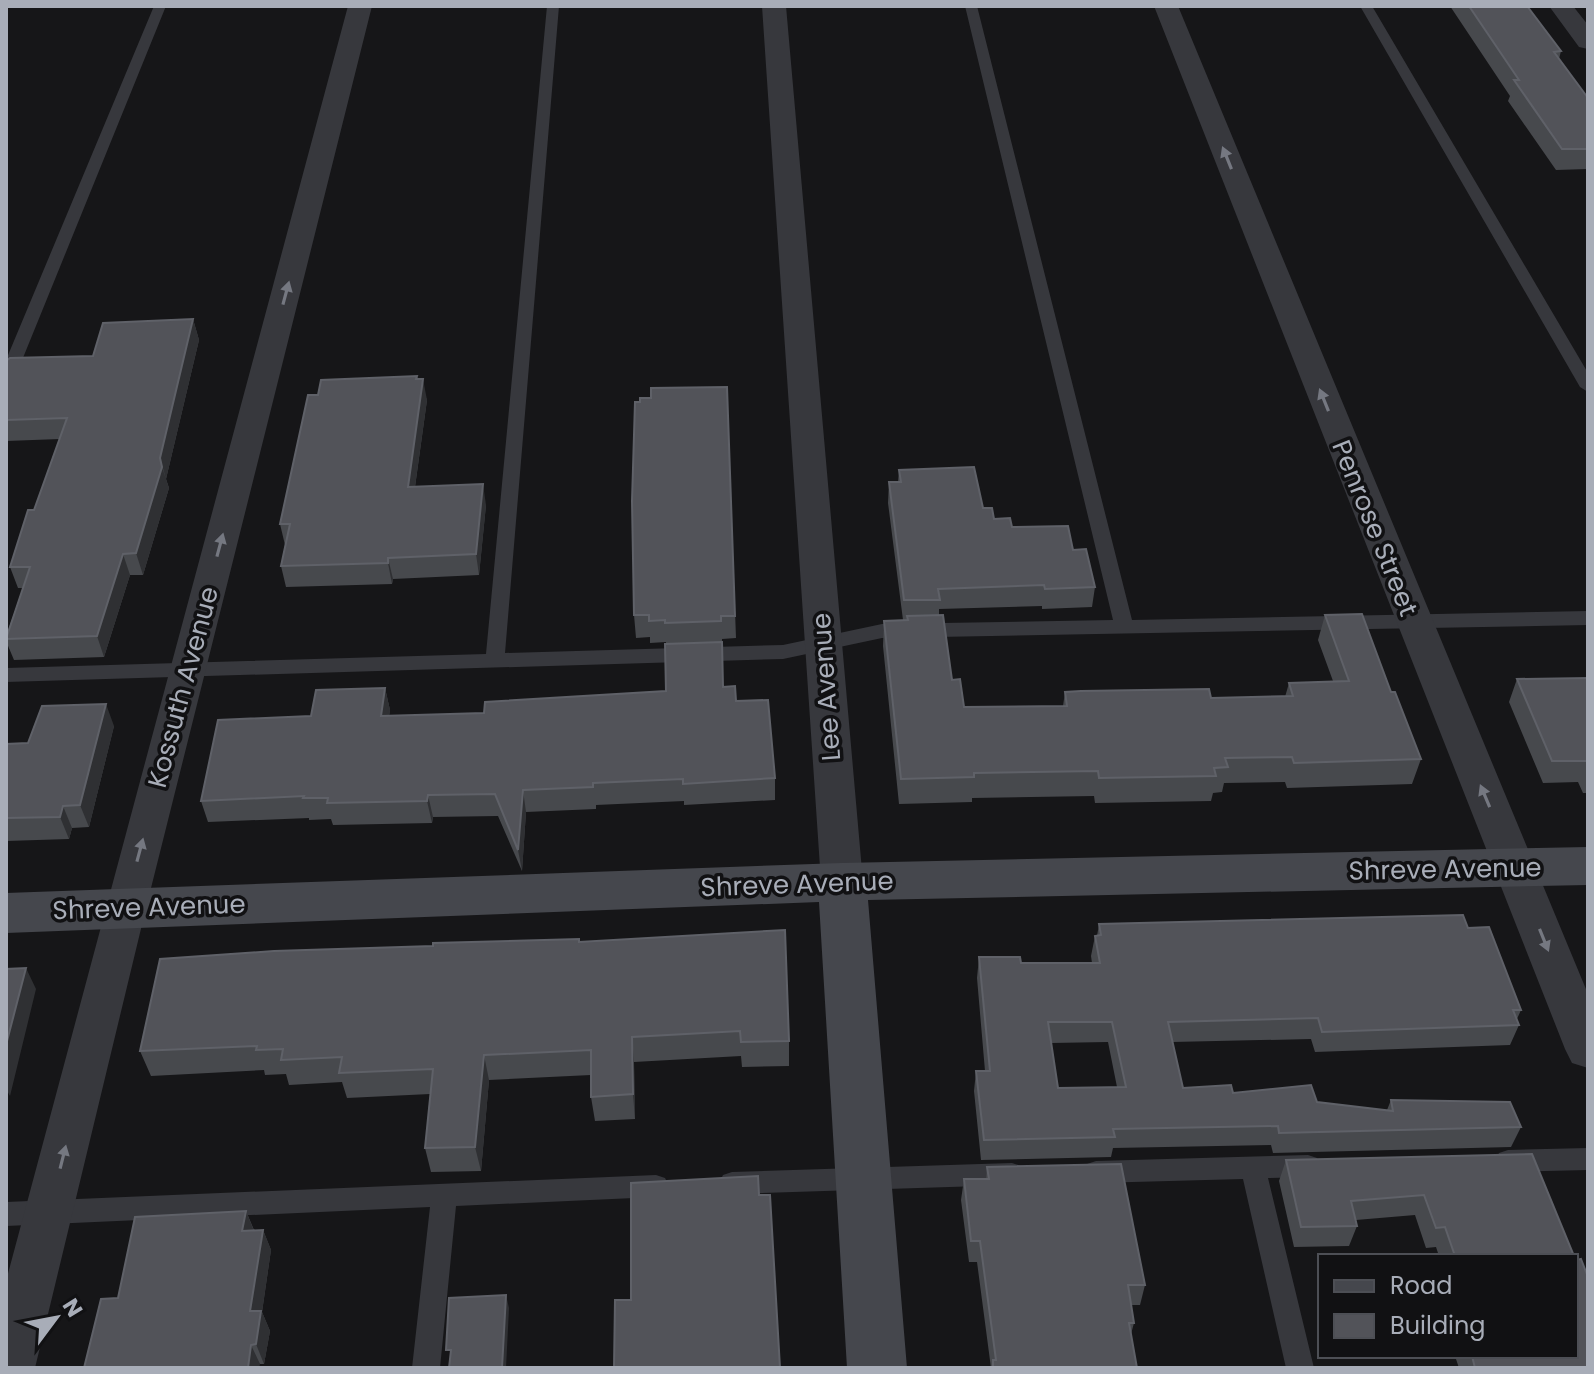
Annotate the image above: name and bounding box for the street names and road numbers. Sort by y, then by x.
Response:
street label: Penrose Street [1323,435,1427,621]
street label: Kossuth Avenue [139,583,227,791]
street label: Lee Avenue [803,612,849,762]
street label: Shreve Avenue [1348,849,1542,889]
street label: Shreve Avenue [700,863,894,905]
street label: Shreve Avenue [52,886,246,928]

